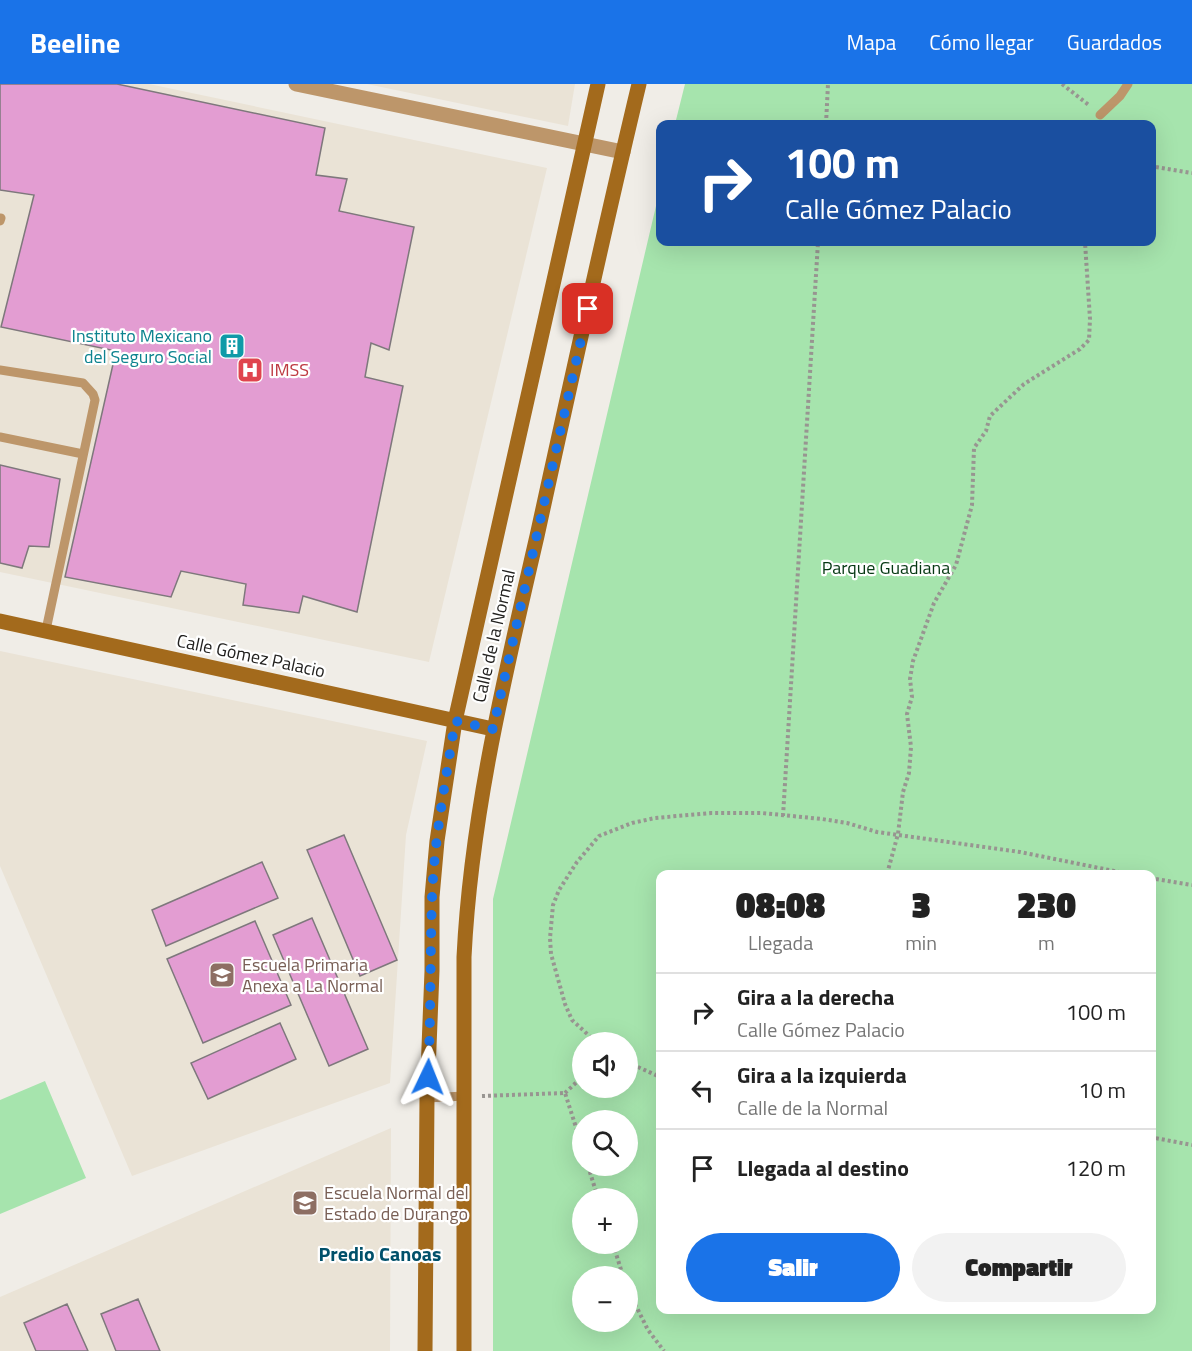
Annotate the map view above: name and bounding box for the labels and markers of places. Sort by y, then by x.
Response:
pin [562,283,613,334]
place label: Instituto Mexicano del Seguro Social [71,322,212,370]
building icon: Instituto Mexicano del Seguro Social [217,331,247,361]
hospital icon: IMSS [235,355,265,385]
place label: IMSS [270,356,309,383]
place label: Escuela Primaria Anexa a La Normal [242,951,383,999]
school or university icon: Escuela Primaria Anexa a La Normal [207,960,237,990]
place label: Escuela Normal del Estado de Durango [324,1179,469,1227]
school or university icon: Escuela Normal del Estado de Durango [290,1188,320,1218]

